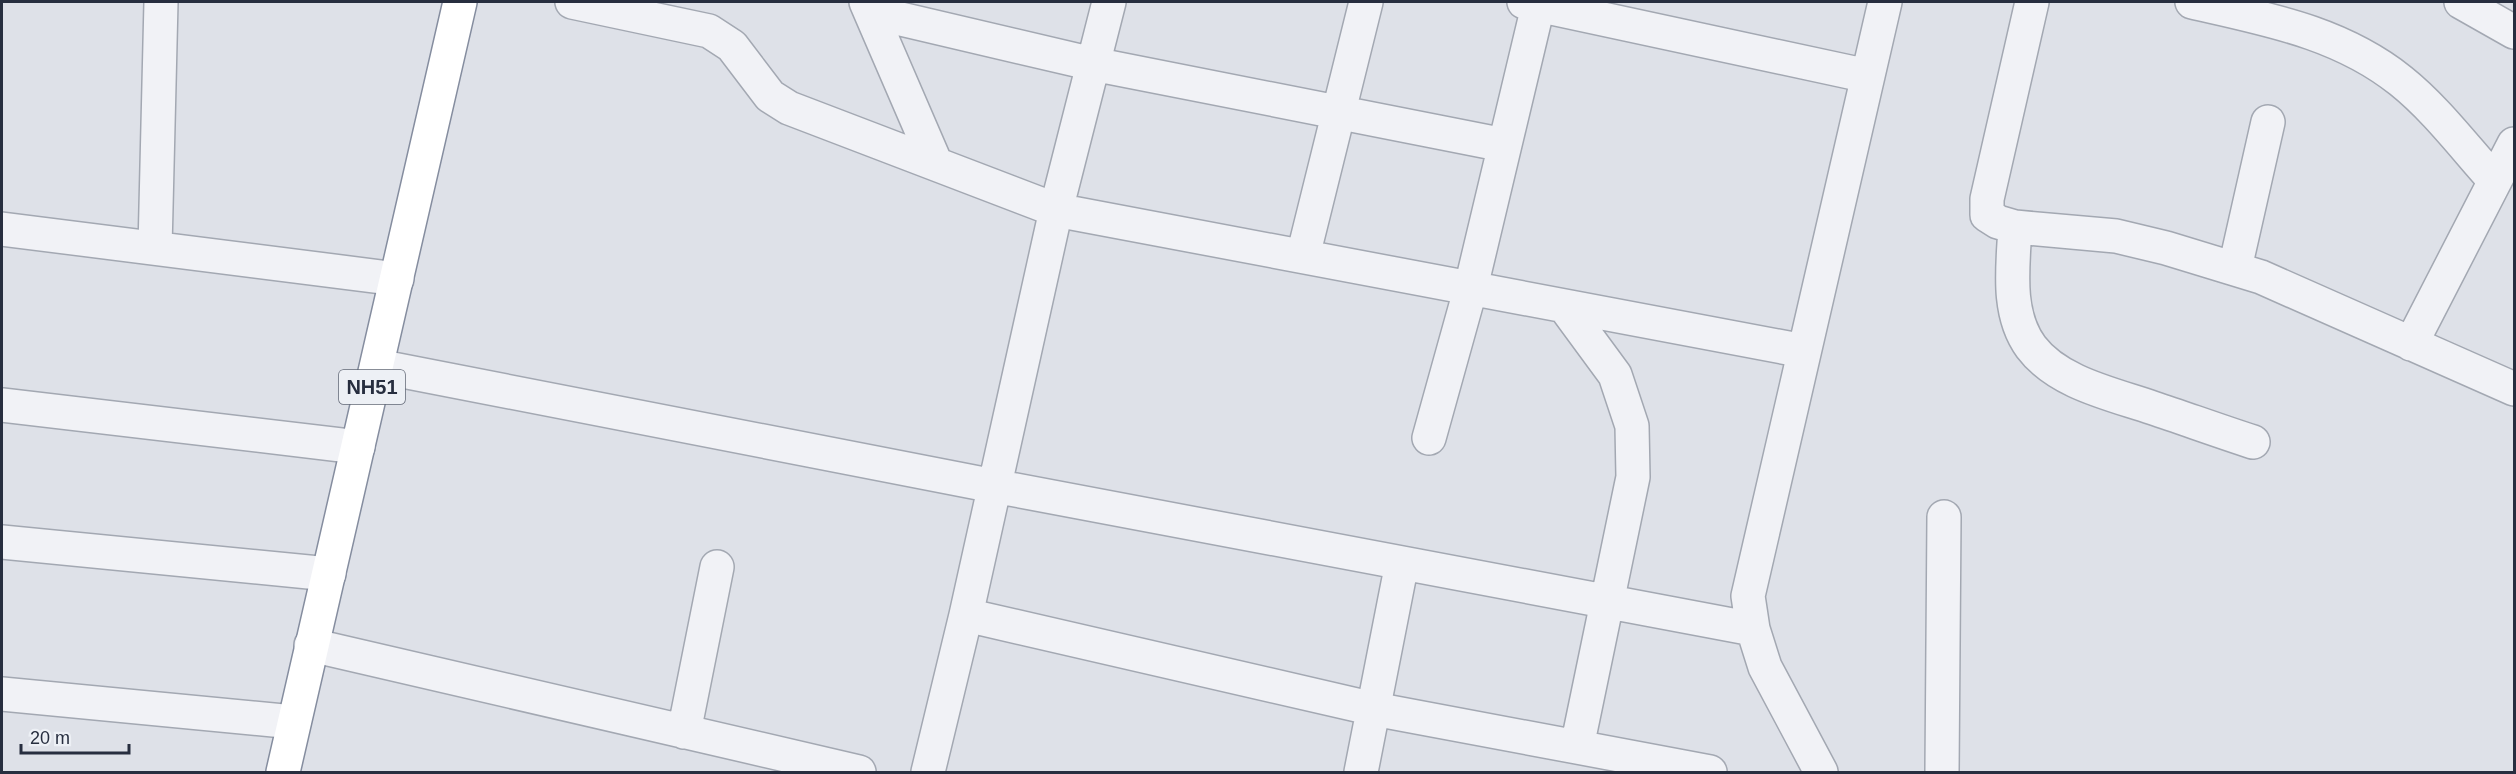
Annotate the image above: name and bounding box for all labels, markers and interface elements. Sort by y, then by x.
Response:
road number: NH51 [339,370,405,404]
scale bar [21,717,129,755]
text: 20 m [30,728,70,748]

